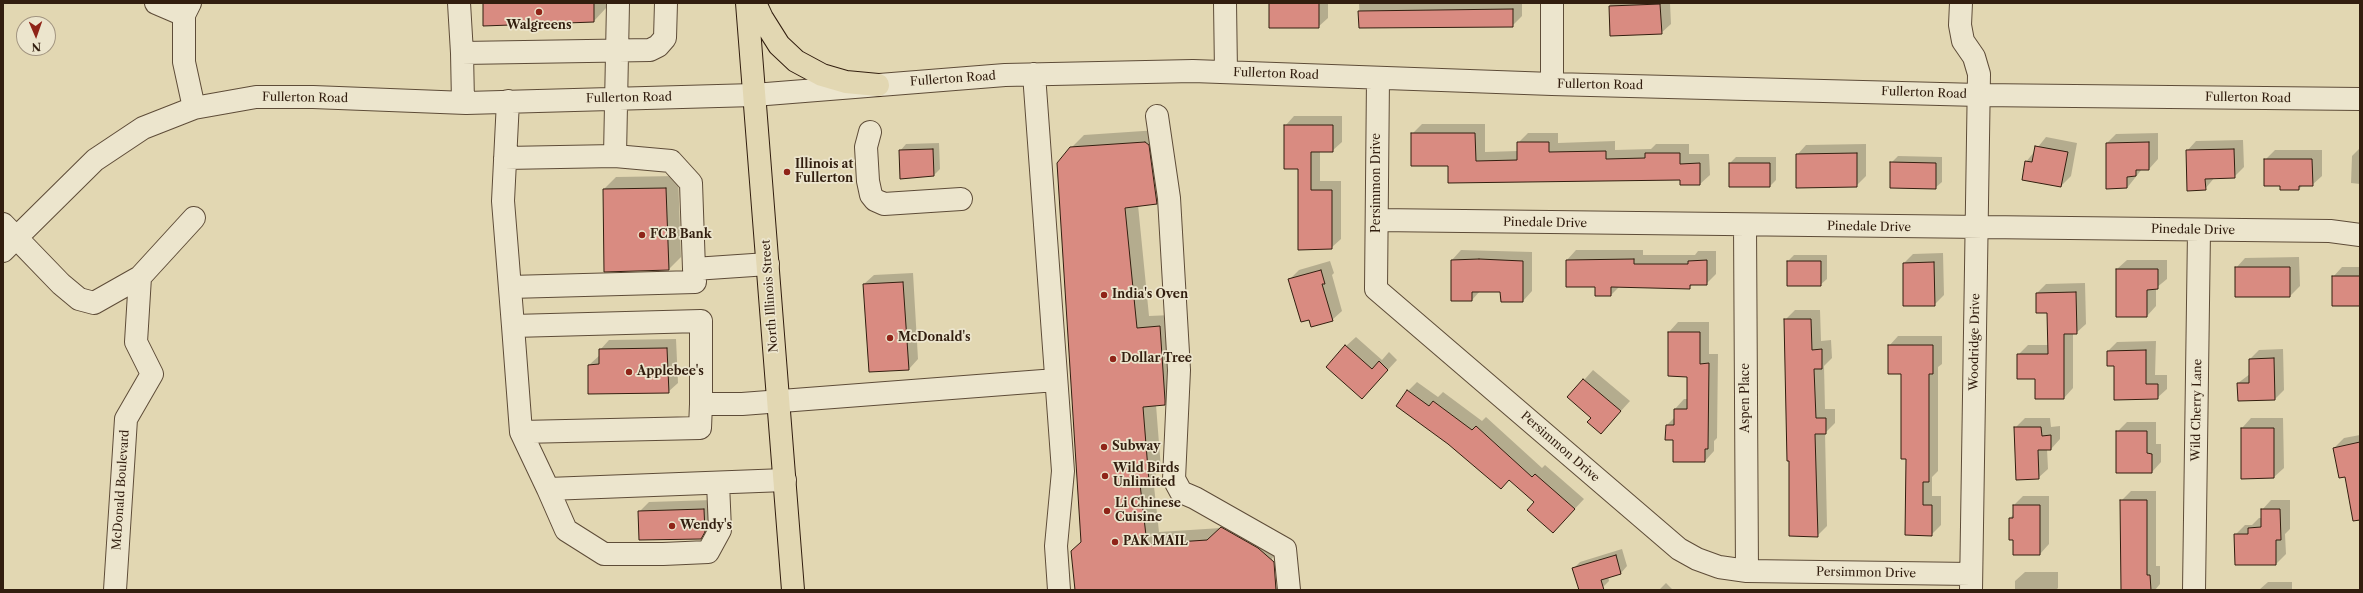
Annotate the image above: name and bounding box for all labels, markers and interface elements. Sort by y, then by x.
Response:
marker: Walgreens [534,7,544,17]
north arrow [16,16,56,56]
place label: Walgreens [506,19,572,33]
text: N [31,40,41,54]
street label: Fullerton Road [1233,65,1319,83]
street label: Fullerton Road [910,69,996,89]
street label: Fullerton Road [1557,77,1643,93]
street label: Fullerton Road [1881,84,1967,102]
street label: Fullerton Road [262,90,348,106]
street label: Fullerton Road [586,90,672,106]
street label: Fullerton Road [2205,90,2291,106]
street label: Persimmon Drive [1370,133,1384,233]
place label: Illinois at Fullerton [795,158,853,186]
marker: Illinois at Fullerton [782,167,792,177]
street label: Pinedale Drive [1503,215,1587,231]
street label: Pinedale Drive [1827,219,1911,235]
street label: Pinedale Drive [2151,222,2235,238]
place label: FCB Bank [650,228,712,242]
marker: FCB Bank [637,230,647,240]
street label: North Illinois Street [759,239,781,353]
place label: India's Oven [1112,288,1188,302]
marker: India's Oven [1099,290,1109,300]
street label: Woodridge Drive [1967,293,1983,391]
place label: McDonald's [898,331,971,345]
marker: McDonald's [885,333,895,343]
place label: Dollar Tree [1121,352,1192,366]
marker: Dollar Tree [1108,354,1118,364]
street label: Wild Cherry Lane [2189,359,2205,461]
street label: Aspen Place [1739,363,1753,433]
place label: Applebee's [637,365,704,379]
marker: Applebee's [624,367,634,377]
street label: Persimmon Drive [1518,409,1602,485]
street label: McDonald Boulevard [110,429,132,551]
place label: Subway [1112,440,1160,454]
marker: Subway [1099,442,1109,452]
place label: Wild Birds Unlimited [1113,462,1179,490]
marker: Wild Birds Unlimited [1100,471,1110,481]
place label: Li Chinese Cuisine [1115,497,1181,525]
marker: Li Chinese Cuisine [1102,506,1112,516]
place label: Wendy's [680,519,732,533]
marker: Wendy's [667,521,677,531]
place label: PAK MAIL [1123,535,1188,549]
marker: PAK MAIL [1110,537,1120,547]
street label: Persimmon Drive [1816,565,1916,581]

